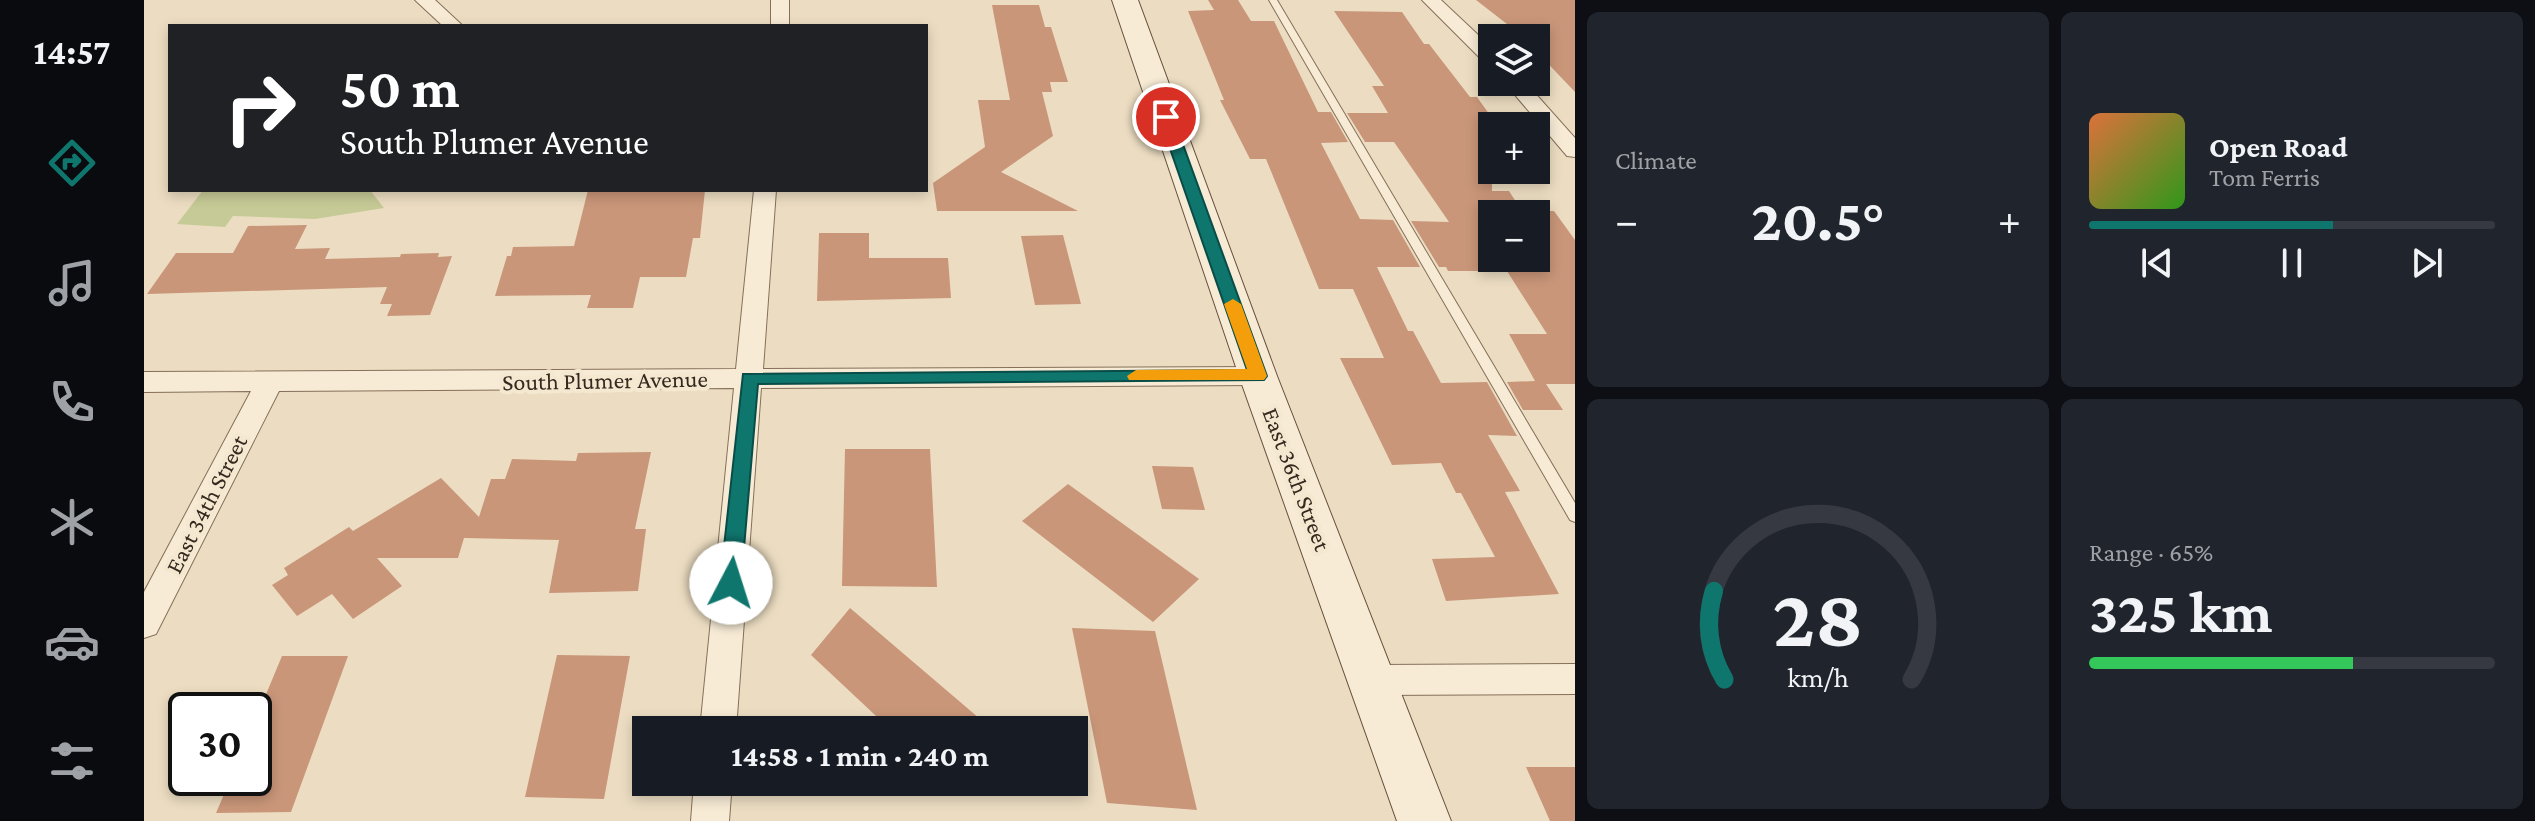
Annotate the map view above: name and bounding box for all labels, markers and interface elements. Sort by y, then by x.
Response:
map controls [1478,24,1550,272]
button: layers [1478,24,1550,96]
text: 14:57 [33,32,111,72]
icon: right [208,56,312,160]
text: 50 m [340,57,460,119]
pin [1132,83,1200,151]
icon: arrive [1144,95,1188,139]
button: + [1478,112,1550,184]
text: South Plumer Avenue [340,122,649,162]
text: Open Road [2209,130,2348,163]
icon: directions [44,135,100,191]
text: Climate [1615,146,1697,175]
text: Tom Ferris [2209,163,2320,192]
text: 20.5° [1751,186,1885,253]
text: − [1615,196,1638,244]
text: + [1998,196,2021,244]
button: − [1478,200,1550,272]
icon: previous [2135,241,2179,285]
icon: pause [2270,241,2314,285]
icon: next [2405,241,2449,285]
icon: music [44,255,100,311]
street label: South Plumer Avenue [502,365,708,395]
icon: phone [44,374,100,430]
street label: East 36th Street [1257,404,1337,555]
street label: East 34th Street [160,430,253,577]
icon: climate [44,494,100,550]
text: Range · 65% [2089,538,2213,567]
position arrow [689,541,773,625]
text: 28 [1773,570,1863,663]
text: 325 km [2089,578,2273,645]
icon: car [44,614,100,670]
text: km/h [1787,661,1849,693]
speed limit sign: 30 [168,692,272,796]
icon: filters [44,733,100,789]
text: 14:58 · 1 min · 240 m [731,739,989,772]

